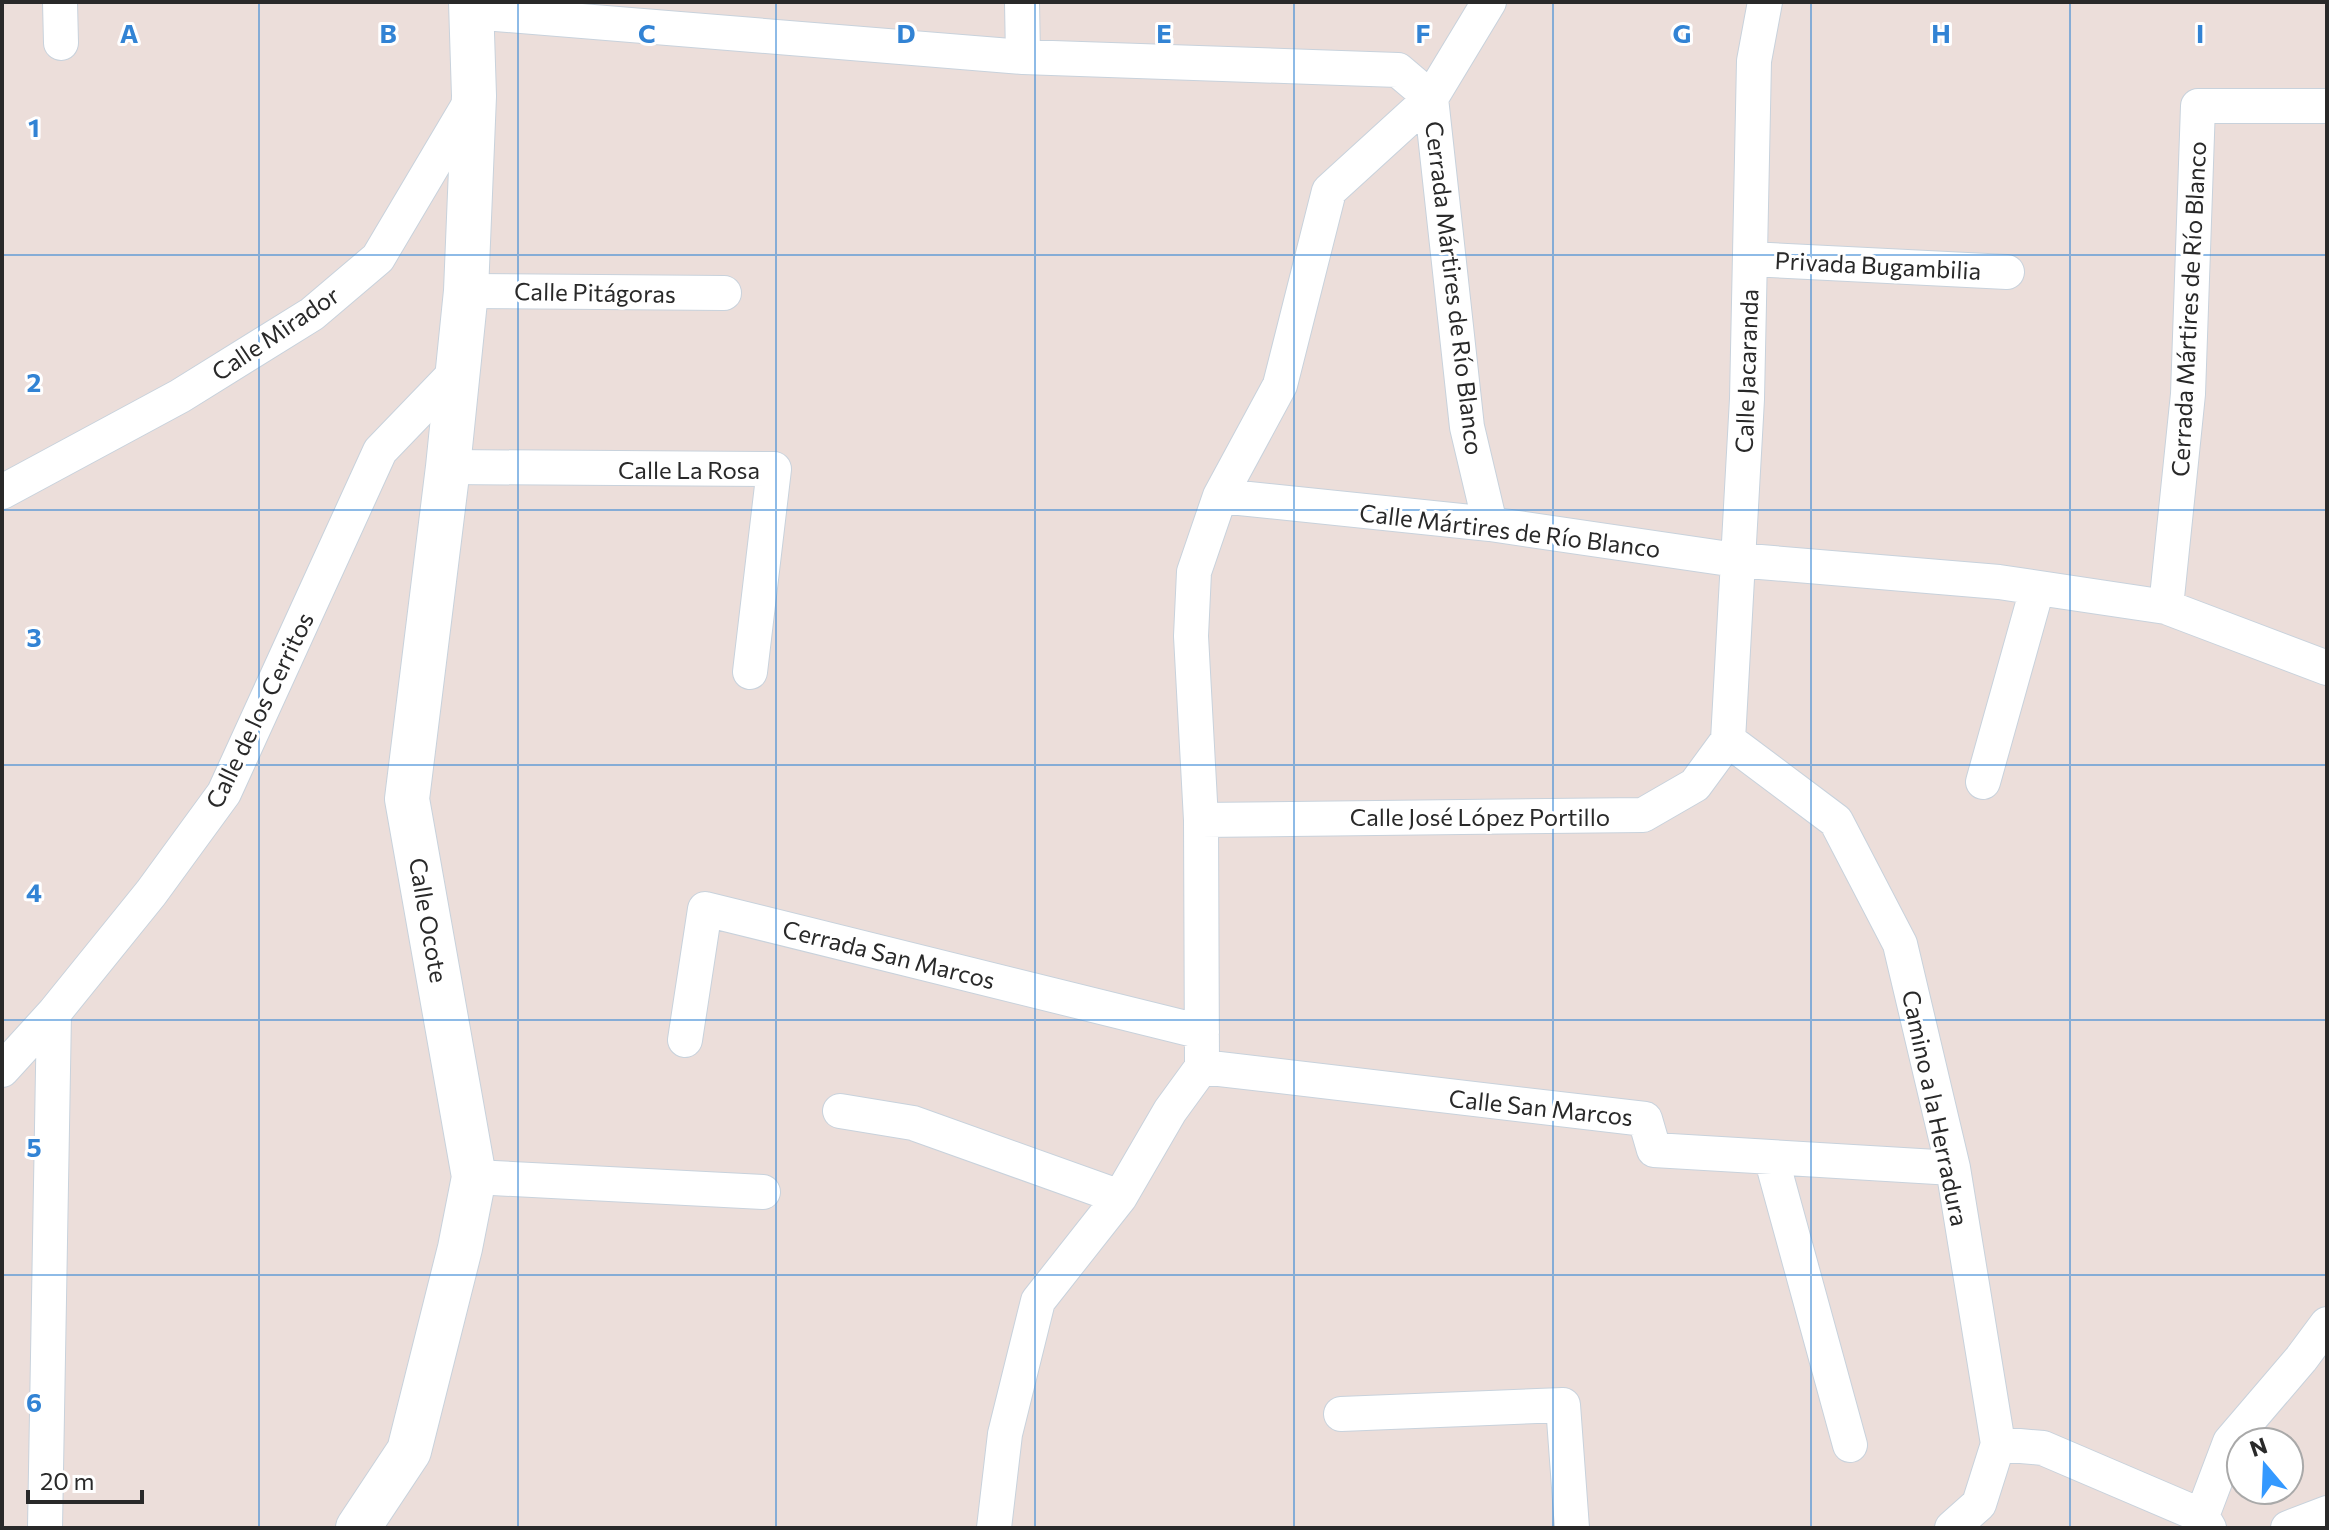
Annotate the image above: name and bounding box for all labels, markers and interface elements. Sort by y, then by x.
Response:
text: A [120,17,139,48]
text: B [379,17,397,48]
text: C [638,17,656,48]
text: D [896,17,916,48]
text: E [1156,17,1172,48]
text: F [1415,17,1431,48]
text: G [1673,17,1691,48]
text: H [1931,17,1951,48]
text: I [2196,17,2204,48]
text: 1 [28,111,40,142]
street label: Cerrada Mártires de Río Blanco [1420,119,1490,457]
street label: Cerrada Mártires de Río Blanco [2165,140,2211,478]
street label: Privada Bugambilia [1774,245,1982,285]
street label: Calle Pitágoras [514,276,676,308]
street label: Calle Mirador [206,280,344,386]
street label: Calle Jacaranda [1729,288,1763,454]
text: 2 [27,366,41,397]
street label: Calle La Rosa [618,455,760,484]
street label: Calle Mártires de Río Blanco [1358,497,1662,563]
street label: Calle de los Cerritos [199,607,319,813]
text: 3 [26,621,42,652]
street label: Calle José López Portillo [1350,802,1610,831]
street label: Calle Ocote [404,855,454,985]
text: 4 [26,876,42,907]
street label: Cerrada San Marcos [780,914,998,994]
street label: Camino a la Herradura [1897,987,1975,1229]
street label: Calle San Marcos [1448,1083,1634,1131]
text: 5 [26,1131,42,1162]
text: 6 [26,1386,42,1417]
north arrow [2225,1426,2305,1506]
text: N [2246,1431,2271,1462]
scale bar [28,1454,142,1504]
text: 20 m [40,1466,94,1495]

